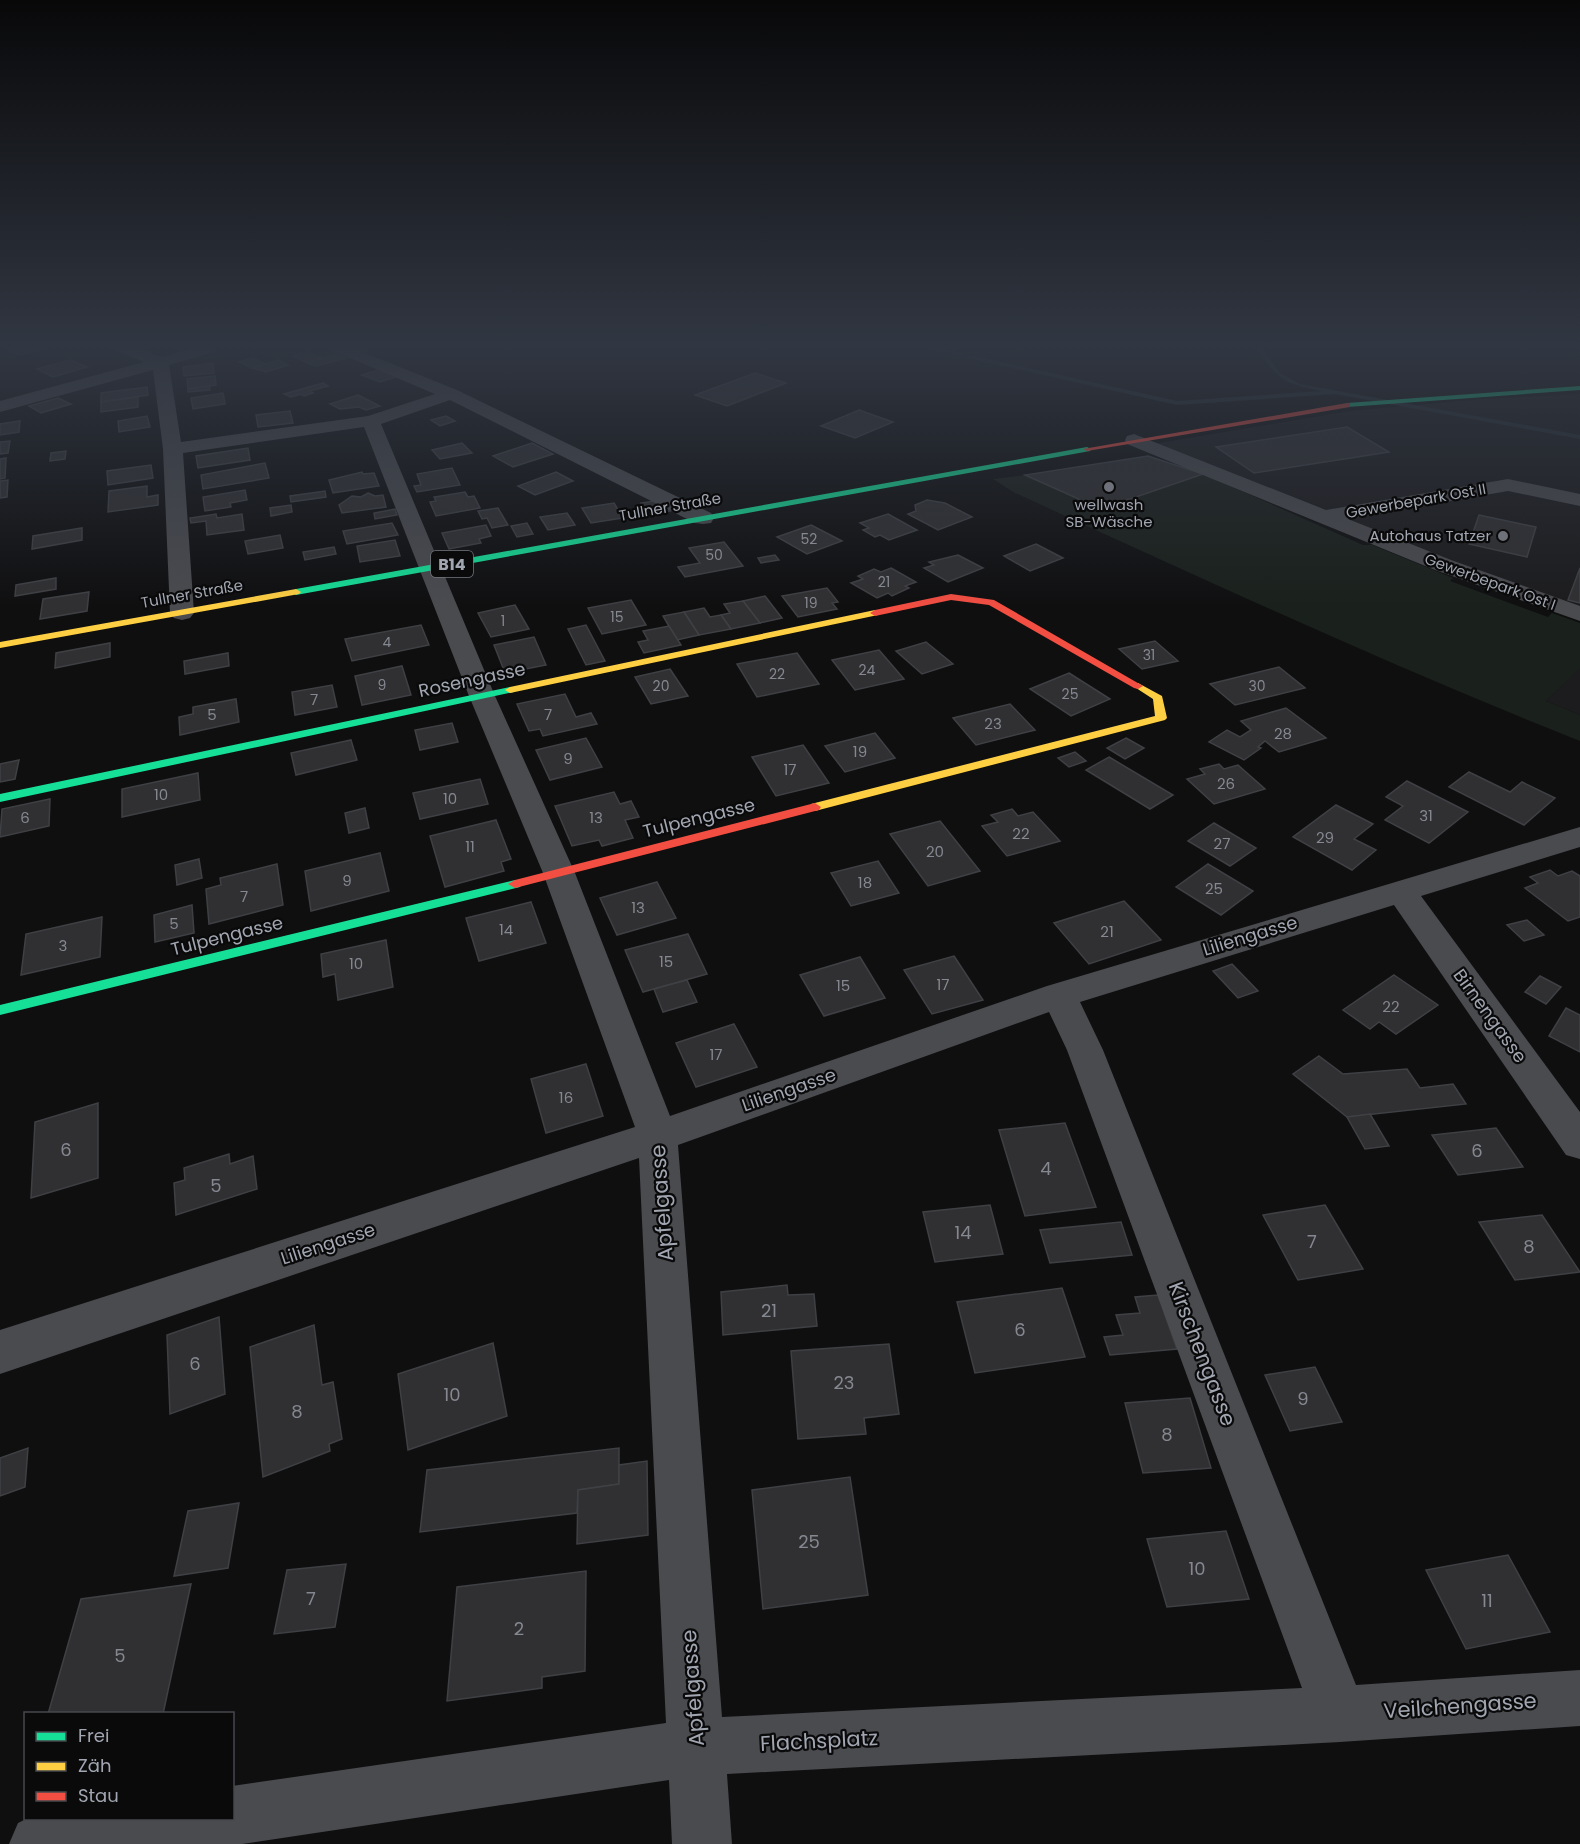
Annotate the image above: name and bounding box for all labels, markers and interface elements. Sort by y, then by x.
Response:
street label: Gewerbepark Ost II [1344,478,1488,523]
marker: wellwash SB-Wäsche [1102,480,1116,494]
street label: Tullner Straße [617,487,723,526]
place label: wellwash SB-Wäsche [1066,494,1152,532]
place label: Autohaus Tatzer [1370,525,1491,546]
house number: 52 [801,529,817,549]
marker: Autohaus Tatzer [1496,529,1510,543]
house number: 50 [705,545,723,565]
street label: Gewerbepark Ost I [1422,548,1559,615]
road number: B14 [431,551,473,577]
house number: 21 [878,572,890,592]
street label: Tullner Straße [139,574,245,613]
house number: 19 [804,593,818,613]
house number: 15 [610,607,624,627]
house number: 1 [501,611,505,631]
house number: 4 [383,632,392,652]
house number: 31 [1143,645,1155,665]
street label: Rosengasse [416,656,528,703]
house number: 24 [859,660,876,680]
house number: 22 [769,664,785,684]
house number: 9 [378,675,386,695]
house number: 20 [653,676,669,696]
house number: 30 [1248,676,1266,696]
house number: 25 [1062,684,1078,704]
house number: 7 [310,689,318,710]
house number: 5 [207,704,217,725]
house number: 7 [544,704,552,725]
house number: 23 [984,713,1002,734]
house number: 28 [1274,723,1292,744]
house number: 19 [853,741,867,762]
house number: 9 [563,748,573,769]
house number: 17 [784,759,797,780]
house number: 26 [1217,773,1235,794]
house number: 10 [154,784,168,805]
house number: 10 [443,788,457,809]
street label: Tulpengasse [640,791,758,844]
house number: 31 [1419,805,1433,826]
house number: 6 [20,807,30,828]
house number: 13 [589,807,603,828]
house number: 22 [1012,823,1030,844]
house number: 29 [1316,827,1334,848]
house number: 27 [1214,833,1230,854]
house number: 11 [465,836,475,857]
house number: 20 [926,841,944,862]
house number: 9 [342,870,352,891]
house number: 18 [858,872,872,893]
house number: 25 [1205,878,1223,899]
house number: 7 [240,886,248,907]
house number: 13 [631,897,645,918]
street label: Tulpengasse [168,909,286,962]
street label: Liliengasse [1199,909,1300,962]
house number: 5 [169,913,179,934]
house number: 14 [499,919,513,940]
house number: 21 [1100,921,1114,942]
house number: 3 [59,935,67,956]
house number: 15 [659,951,673,972]
house number: 10 [349,953,363,974]
street label: Birnengasse [1448,964,1533,1068]
house number: 17 [937,974,950,995]
house number: 15 [836,975,850,996]
house number: 22 [1382,996,1400,1017]
house number: 17 [710,1044,723,1065]
street label: Liliengasse [738,1062,839,1117]
house number: 16 [559,1087,573,1108]
house number: 6 [60,1137,72,1162]
house number: 6 [1471,1138,1483,1163]
street label: Apfelgasse [643,1144,680,1262]
house number: 4 [1040,1156,1052,1181]
house number: 5 [210,1173,222,1198]
street label: Liliengasse [277,1216,378,1271]
house number: 14 [954,1220,972,1245]
house number: 7 [1307,1229,1317,1254]
house number: 8 [1523,1234,1535,1259]
street label: Kirschengasse [1162,1277,1243,1430]
house number: 21 [761,1298,777,1323]
house number: 6 [1014,1317,1026,1342]
house number: 6 [189,1351,201,1376]
house number: 23 [834,1370,854,1395]
house number: 10 [443,1382,461,1407]
house number: 9 [1297,1386,1309,1411]
house number: 8 [291,1399,303,1424]
house number: 8 [1161,1422,1173,1447]
house number: 25 [798,1529,820,1554]
house number: 10 [1188,1556,1206,1581]
house number: 7 [306,1586,316,1611]
house number: 11 [1481,1588,1493,1613]
house number: 2 [514,1616,524,1641]
street label: Apfelgasse [674,1629,711,1747]
house number: 5 [114,1643,126,1668]
street label: Veilchengasse [1382,1686,1538,1725]
legend [24,1712,234,1820]
text: Frei [78,1723,109,1748]
street label: Flachsplatz [759,1723,879,1758]
text: Zäh [78,1753,111,1778]
text: Stau [78,1783,119,1808]

